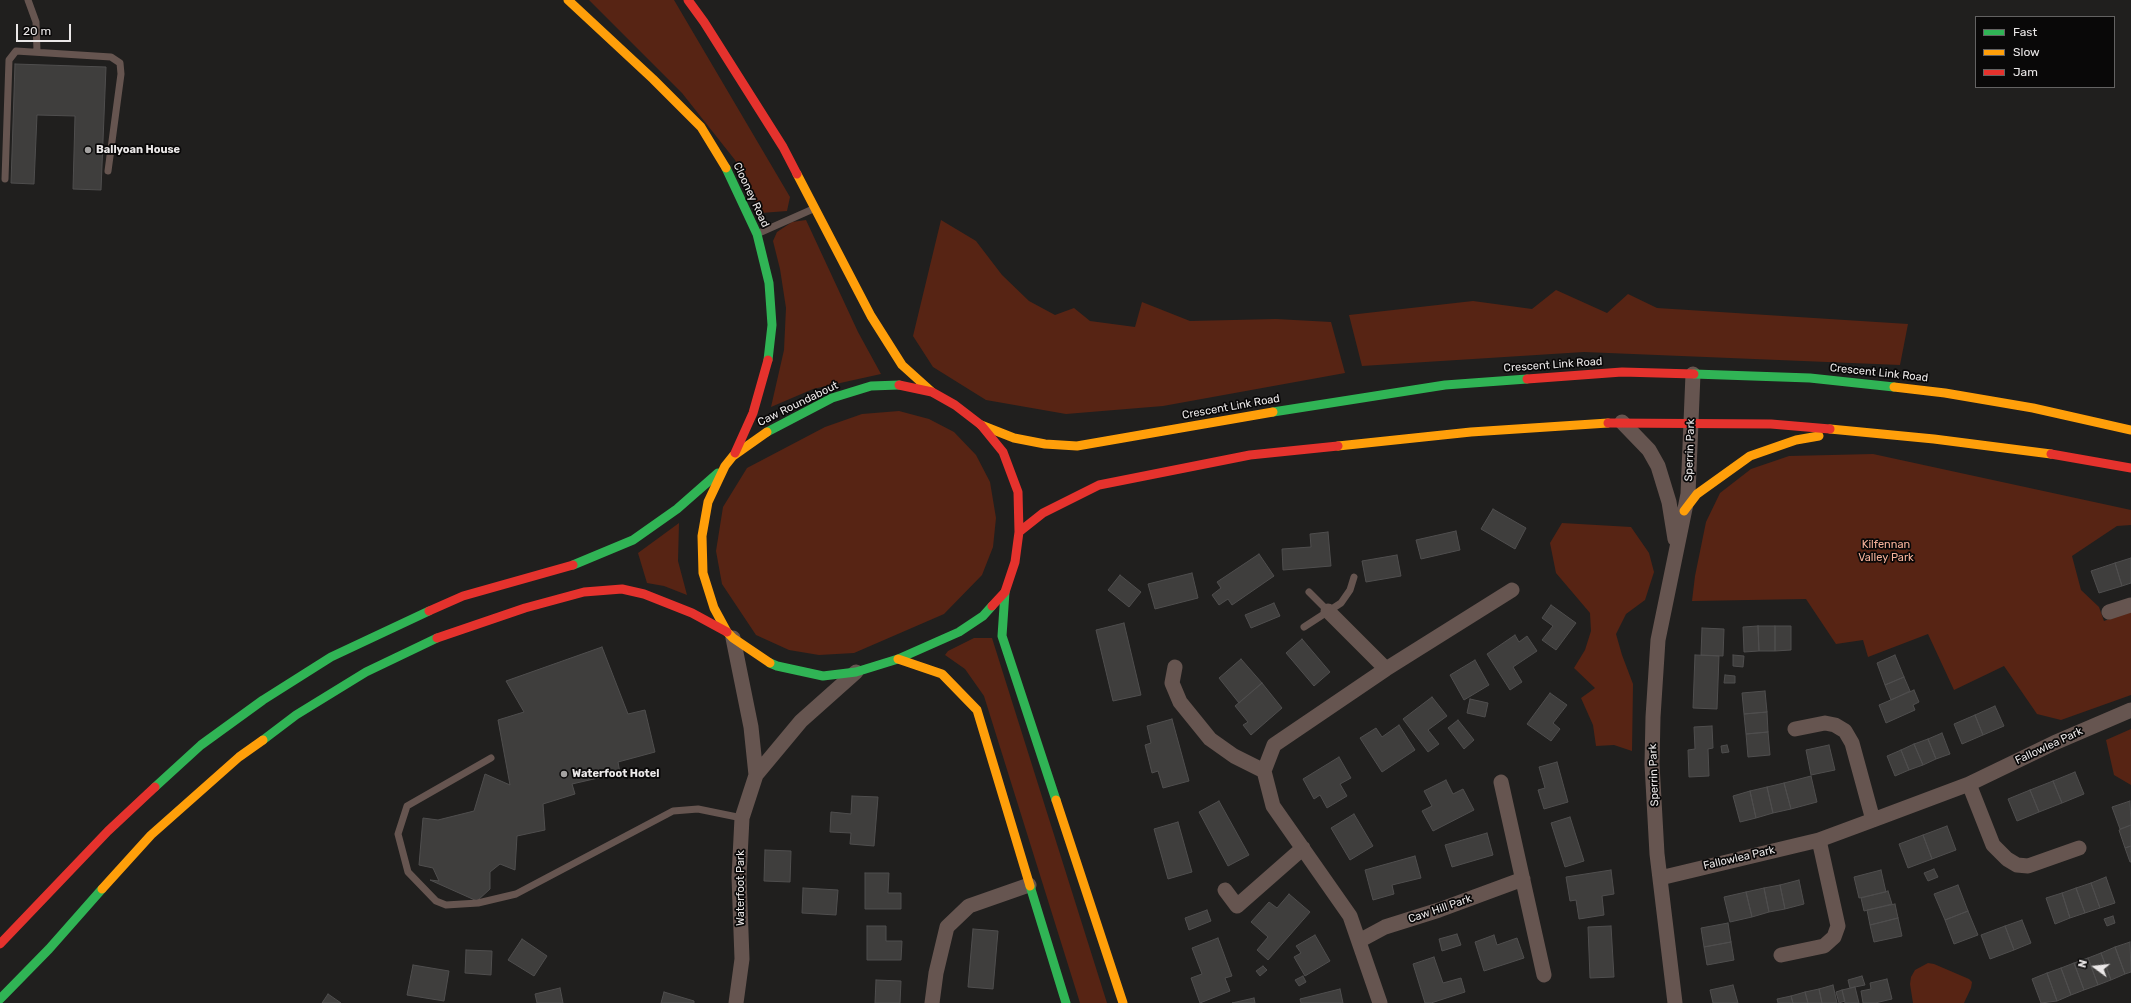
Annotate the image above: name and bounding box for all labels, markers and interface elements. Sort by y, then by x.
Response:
scale bar [18,16,73,42]
legend [1975,16,2115,88]
text: 20 m [23,24,51,38]
text: Fast [2013,25,2037,39]
text: Slow [2013,45,2040,59]
text: Jam [2013,65,2038,79]
place label: Ballyoan House [96,143,180,157]
marker: Ballyoan House [83,145,93,155]
street label: Clooney Road [730,160,772,230]
street label: Crescent Link Road [1503,355,1603,375]
street label: Crescent Link Road [1829,361,1929,385]
street label: Caw Roundabout [756,379,840,429]
street label: Crescent Link Road [1181,392,1281,422]
street label: Sperrin Park [1682,418,1698,482]
park label: Kilfennan Valley Park [1858,538,1914,564]
street label: Fallowlea Park [2013,725,2085,767]
street label: Sperrin Park [1646,743,1662,807]
place label: Waterfoot Hotel [572,767,659,781]
marker: Waterfoot Hotel [559,769,569,779]
street label: Fallowlea Park [1702,843,1776,873]
street label: Waterfoot Park [734,850,748,926]
street label: Caw Hill Park [1406,892,1474,926]
north arrow [2075,947,2115,987]
text: N [2076,958,2090,969]

